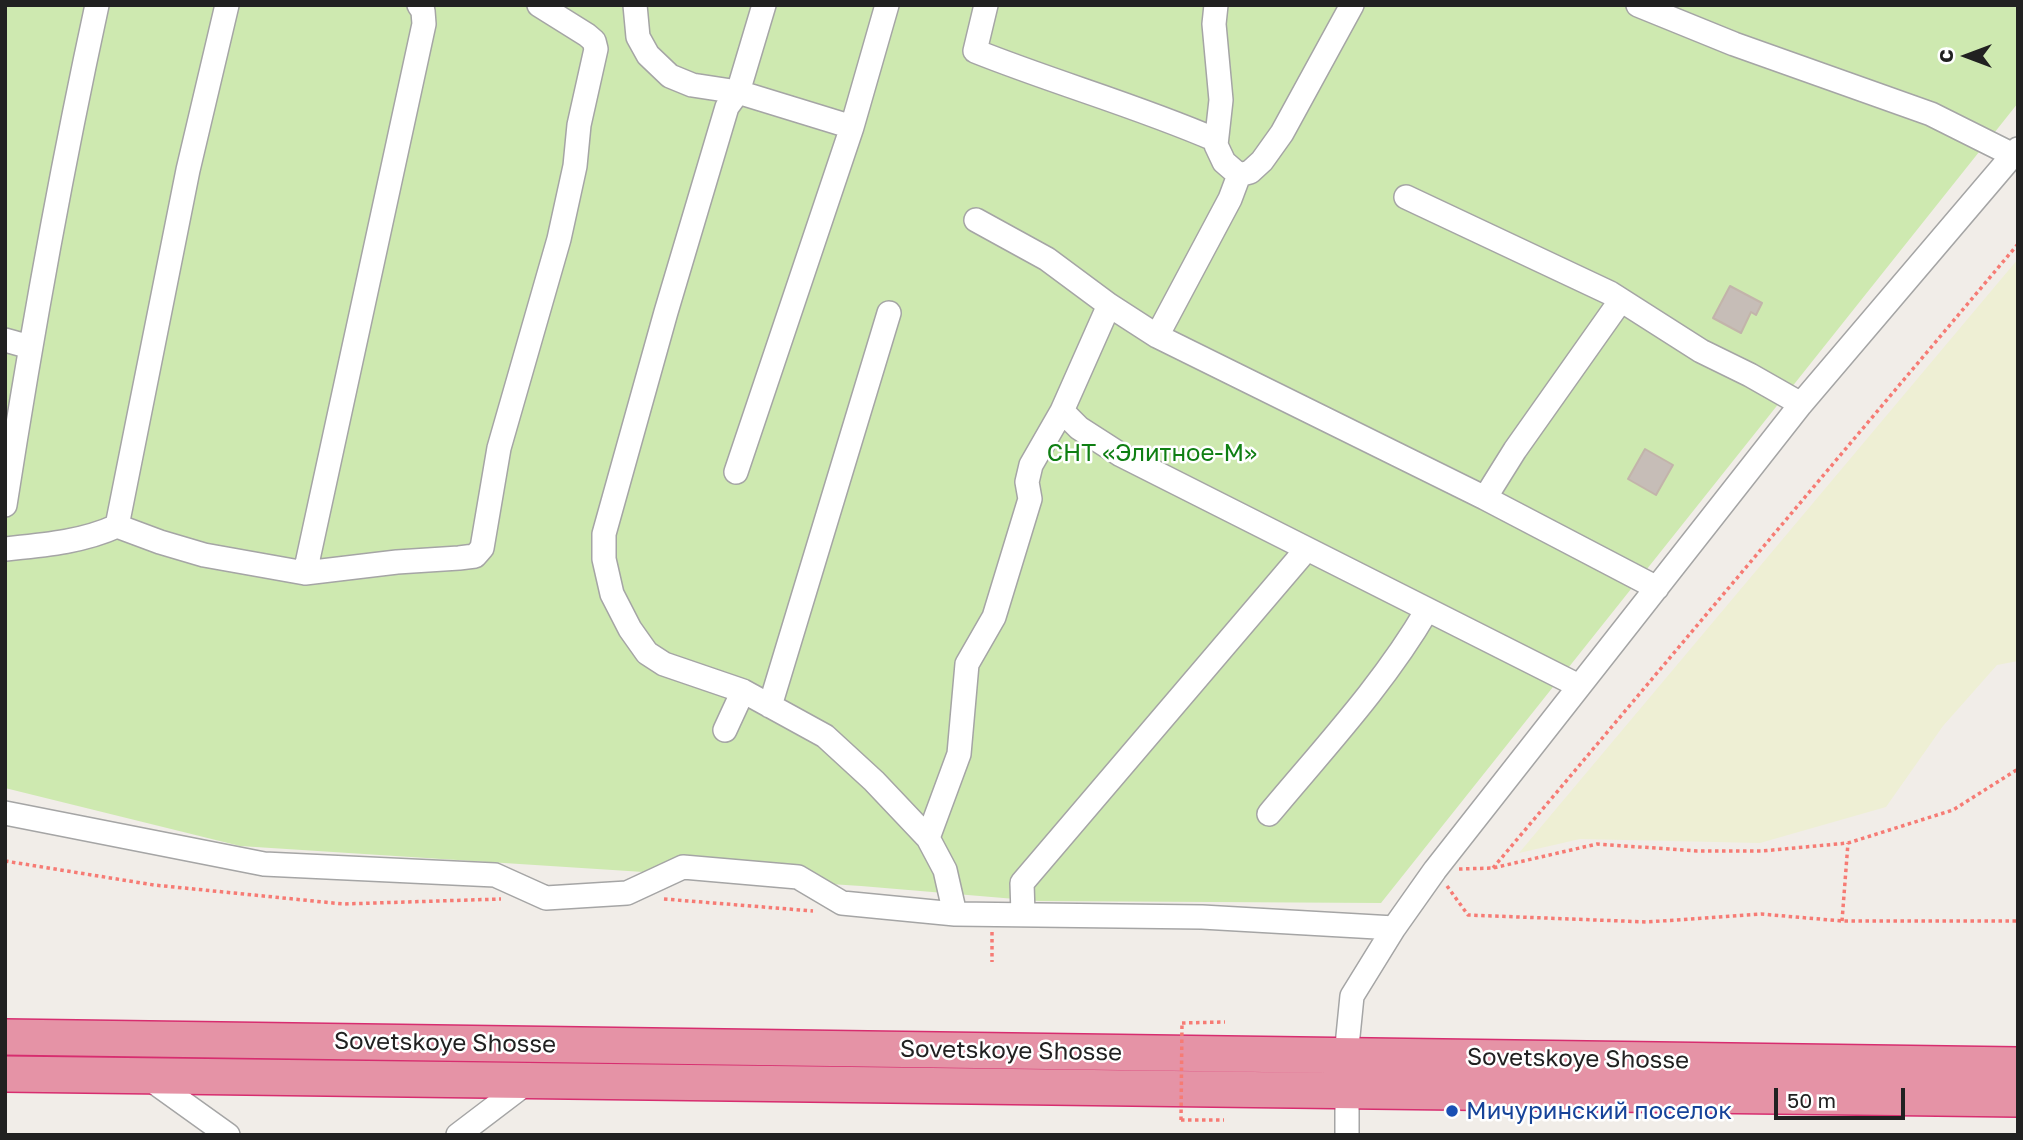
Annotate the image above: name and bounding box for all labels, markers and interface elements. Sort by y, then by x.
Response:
north arrow [1932,21,2002,91]
text: С [1934,49,1957,63]
park label: СНТ «Элитное-М» [1047,439,1257,467]
street label: Sovetskoye Shosse [334,1027,556,1059]
street label: Sovetskoye Shosse [900,1035,1122,1067]
street label: Sovetskoye Shosse [1467,1043,1689,1075]
scale bar [1778,1074,1909,1118]
text: 50 m [1787,1087,1836,1113]
place label: Мичуринский поселок [1466,1097,1732,1125]
marker: Мичуринский поселок [1444,1103,1460,1119]

